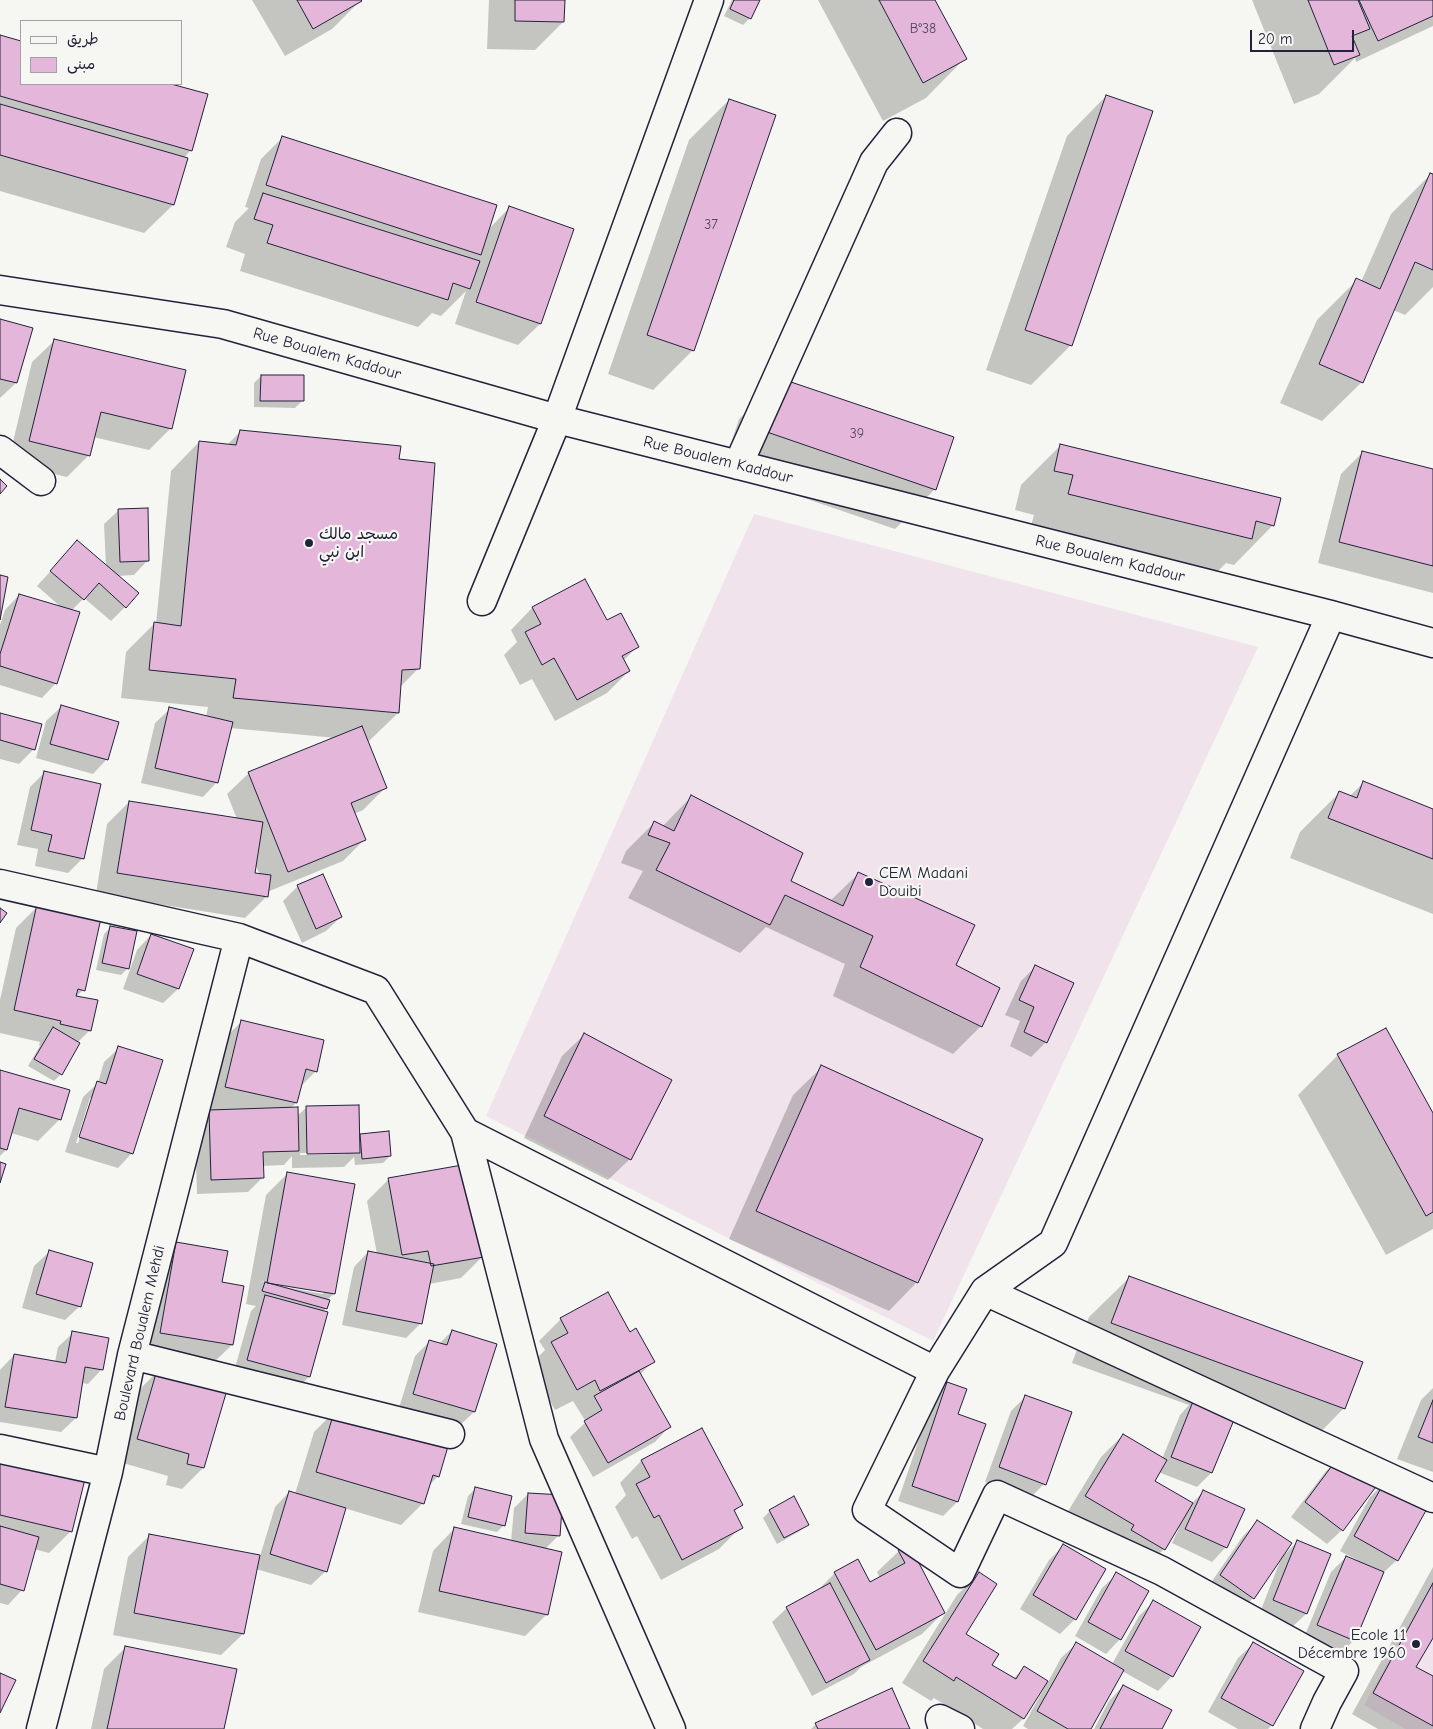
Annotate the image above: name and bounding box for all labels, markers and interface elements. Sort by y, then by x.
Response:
legend [20,20,182,85]
scale bar [1253,20,1357,52]
house number: B°38 [910,21,936,37]
text: طريق [67,30,99,48]
text: 20 m [1258,30,1292,48]
text: مبنى [67,55,95,73]
house number: 37 [704,217,718,233]
street label: Rue Boualem Kaddour [251,324,403,384]
house number: 39 [850,426,864,442]
street label: Rue Boualem Kaddour [641,432,795,488]
place label: مسجد مالك ابن نبي [319,524,398,562]
street label: Rue Boualem Kaddour [1033,531,1187,587]
marker: مسجد مالك ابن نبي [303,537,315,549]
place label: CEM Madani Douibi [879,863,968,901]
marker: CEM Madani Douibi [863,876,875,888]
street label: Boulevard Boualem Mehdi [110,1243,170,1423]
place label: Ecole 11 Décembre 1960 [1298,1625,1406,1663]
marker: Ecole 11 Décembre 1960 [1410,1638,1422,1650]

